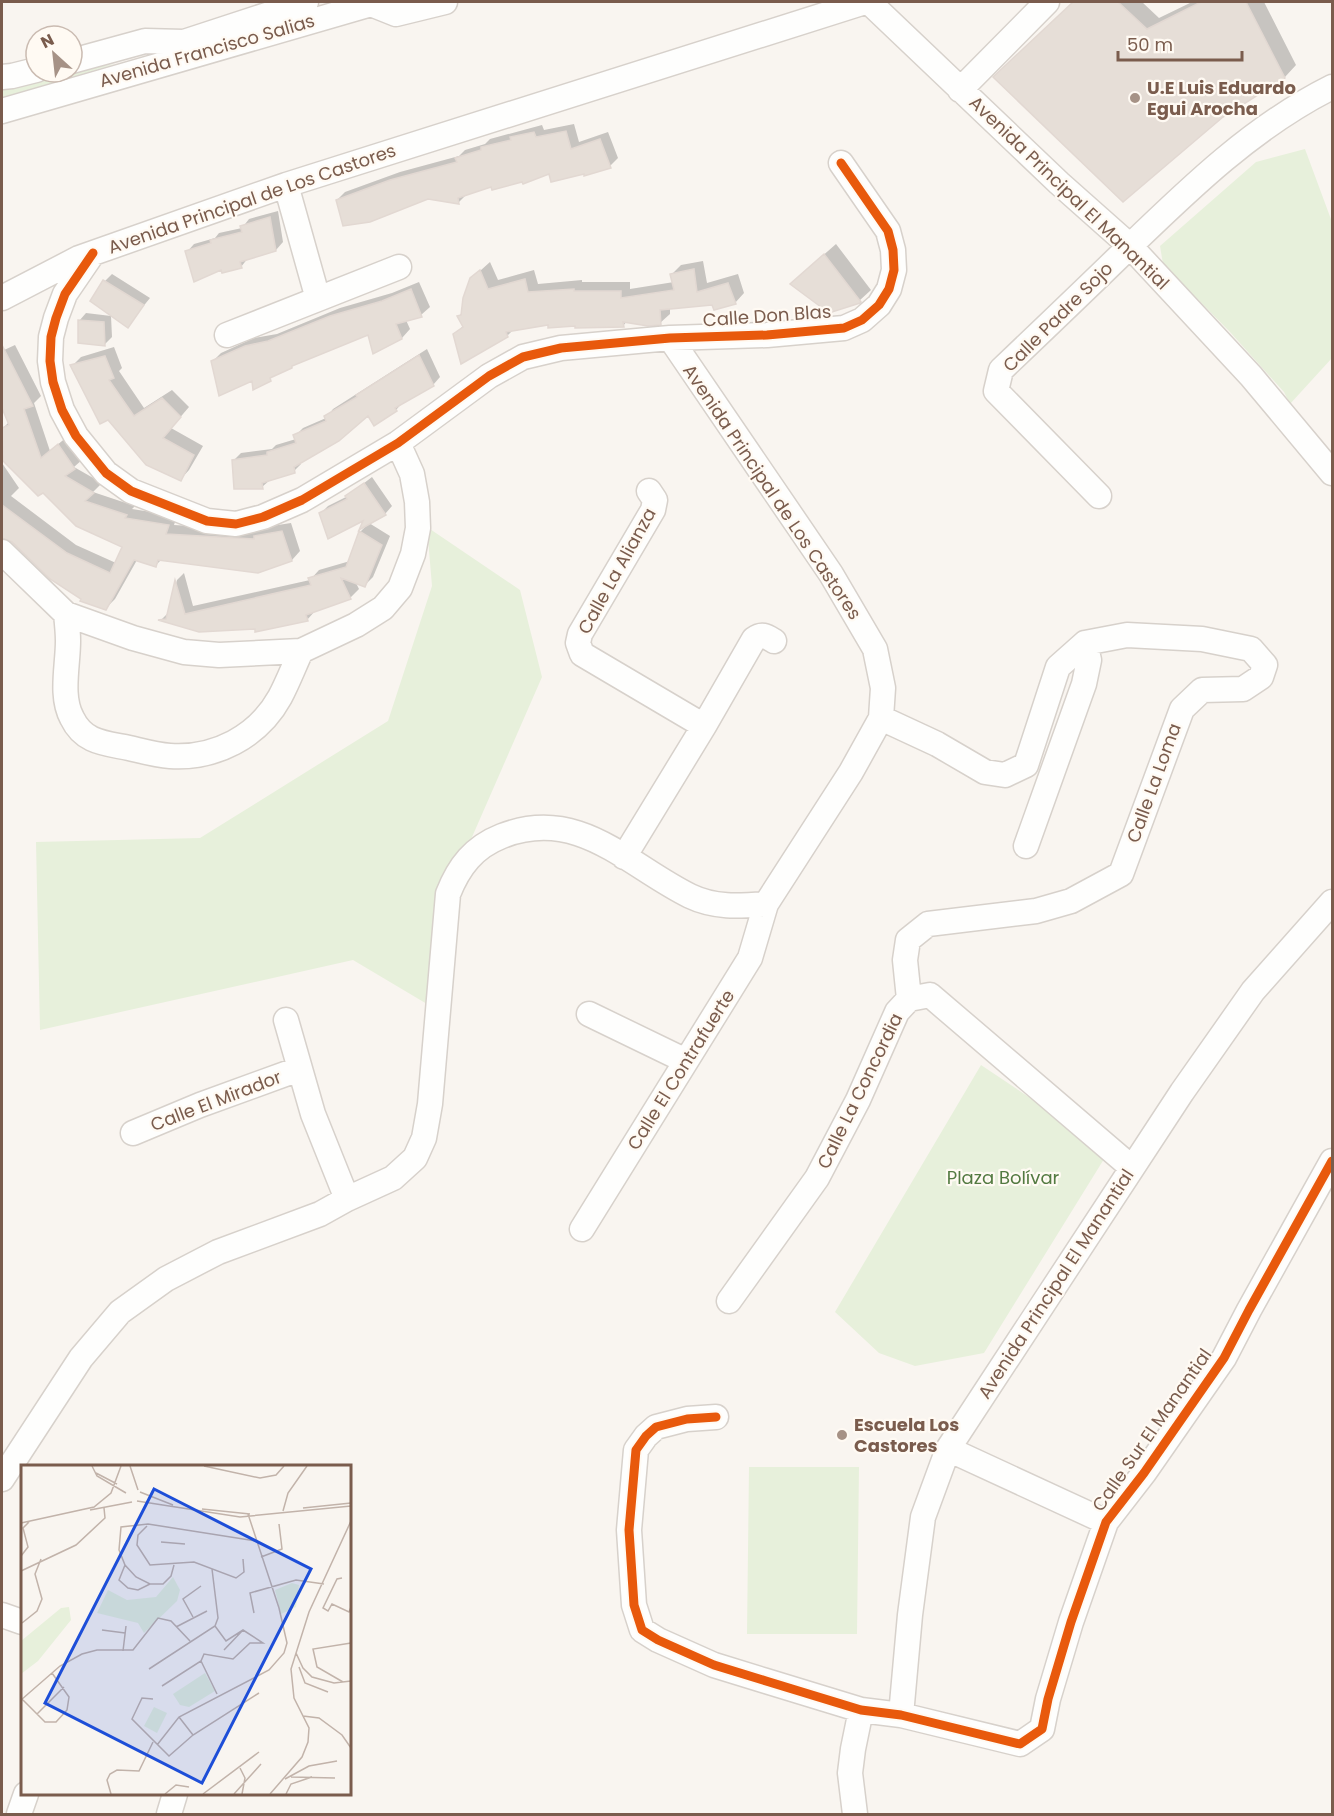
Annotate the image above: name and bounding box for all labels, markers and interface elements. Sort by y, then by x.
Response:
street label: Avenida Francisco Salias [96,8,318,93]
north arrow [24,24,84,84]
scale bar [1118,24,1242,62]
text: N [37,28,58,54]
text: 50 m [1127,32,1173,57]
place label: U.E Luis Eduardo Egui Arocha [1147,75,1296,121]
street label: Avenida Principal El Manantial [964,90,1175,295]
marker: U.E Luis Eduardo Egui Arocha [1128,91,1142,105]
street label: Avenida Principal de Los Castores [105,137,399,260]
street label: Calle Padre Sojo [997,256,1118,377]
street label: Calle Don Blas [702,299,832,332]
street label: Avenida Principal de Los Castores [677,359,867,624]
street label: Calle La Alianza [572,503,662,638]
street label: Calle La Loma [1120,720,1187,846]
street label: Calle El Contrafuerte [621,985,740,1155]
street label: Calle La Concordia [811,1009,908,1173]
street label: Calle El Mirador [147,1064,285,1137]
street label: Avenida Principal El Manantial [972,1164,1139,1404]
park label: Plaza Bolívar [947,1165,1060,1190]
street label: Calle Sur El Manantial [1086,1343,1217,1516]
place label: Escuela Los Castores [854,1412,959,1458]
marker: Escuela Los Castores [835,1428,849,1442]
inset map [21,1465,351,1795]

